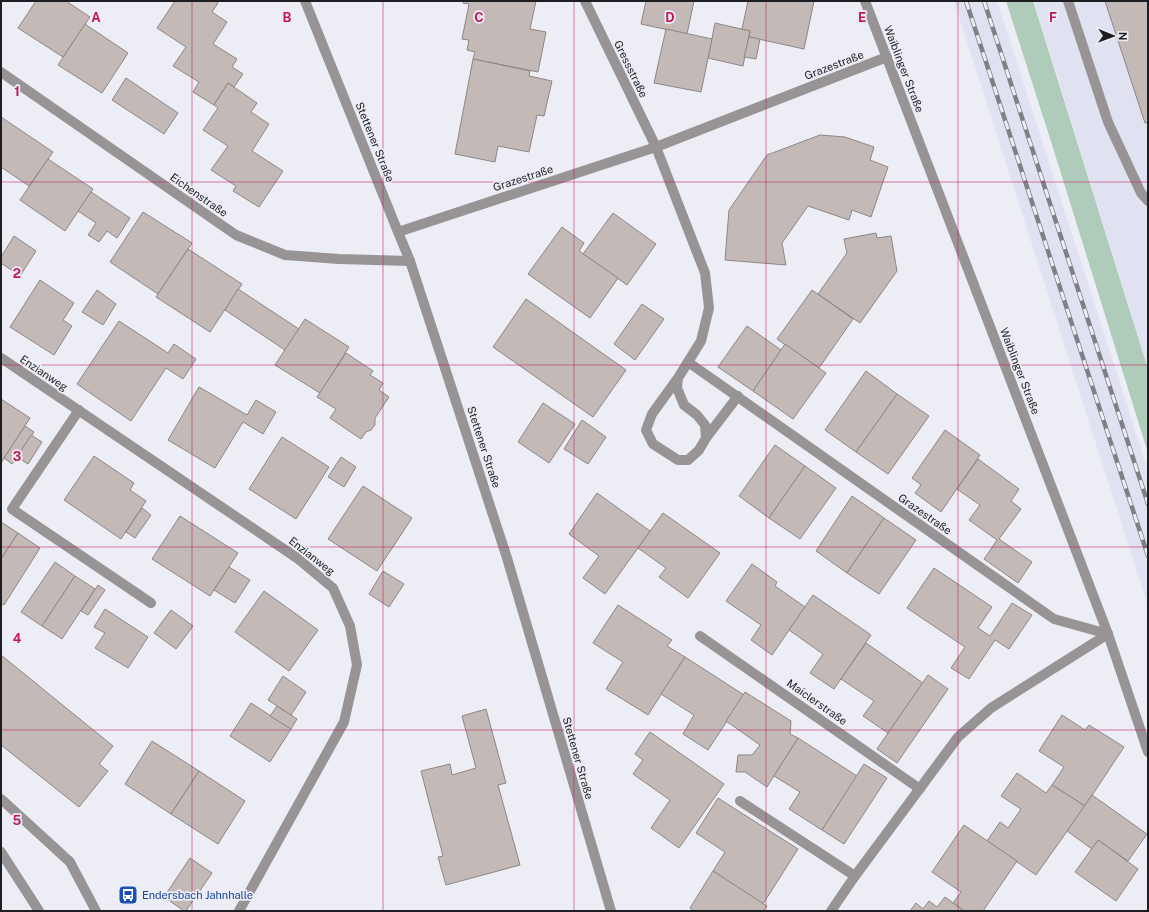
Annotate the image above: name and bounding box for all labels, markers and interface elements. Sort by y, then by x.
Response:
text: A [91,10,101,25]
text: B [283,10,292,25]
text: C [474,10,484,25]
text: D [665,10,675,25]
text: E [858,10,866,25]
text: F [1049,10,1057,25]
north arrow [1093,16,1133,56]
street label: Waiblinger Straße [882,24,926,114]
text: N [1117,32,1129,41]
street label: Gressstraße [612,38,650,100]
street label: Grazestraße [803,48,865,82]
text: 1 [14,84,20,99]
street label: Stettener Straße [353,100,397,184]
street label: Grazestraße [492,163,554,193]
street label: Eichenstraße [168,171,230,219]
text: 2 [13,266,21,281]
street label: Waiblinger Straße [998,326,1042,416]
street label: Enzianweg [18,353,70,393]
street label: Stettener Straße [465,405,503,489]
text: 3 [13,449,22,464]
street label: Grazestraße [896,491,954,537]
street label: Enzianweg [287,534,337,578]
text: 4 [13,631,22,646]
street label: Maiclerstraße [785,677,849,727]
street label: Stettener Straße [560,715,596,801]
text: 5 [13,813,22,828]
bus stop icon: Endersbach Jahnhalle [117,884,139,906]
place label: Endersbach Jahnhalle [142,889,253,901]

